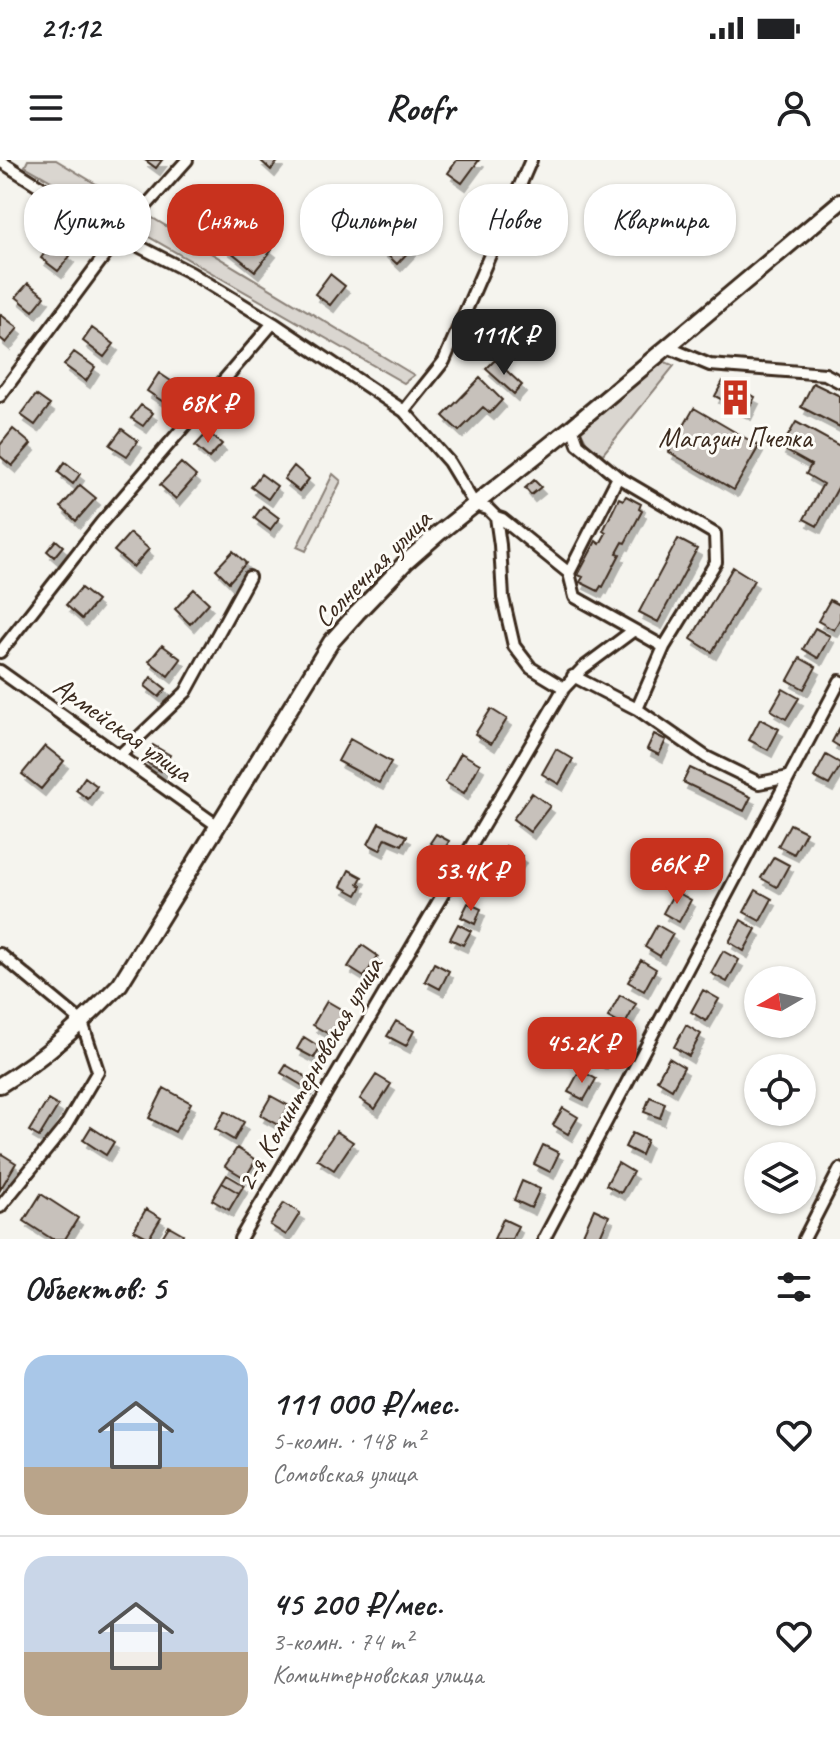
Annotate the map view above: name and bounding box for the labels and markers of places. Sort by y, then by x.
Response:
pin: 111K ₽ [439,309,569,377]
pin: 68K ₽ [152,377,264,445]
building icon: Магазин Пчелка [716,378,754,416]
place label: Магазин Пчелка [658,420,813,455]
pin: 66K ₽ [621,838,733,906]
pin: 53.4K ₽ [397,845,545,913]
pin: 45.2K ₽ [508,1017,656,1085]

